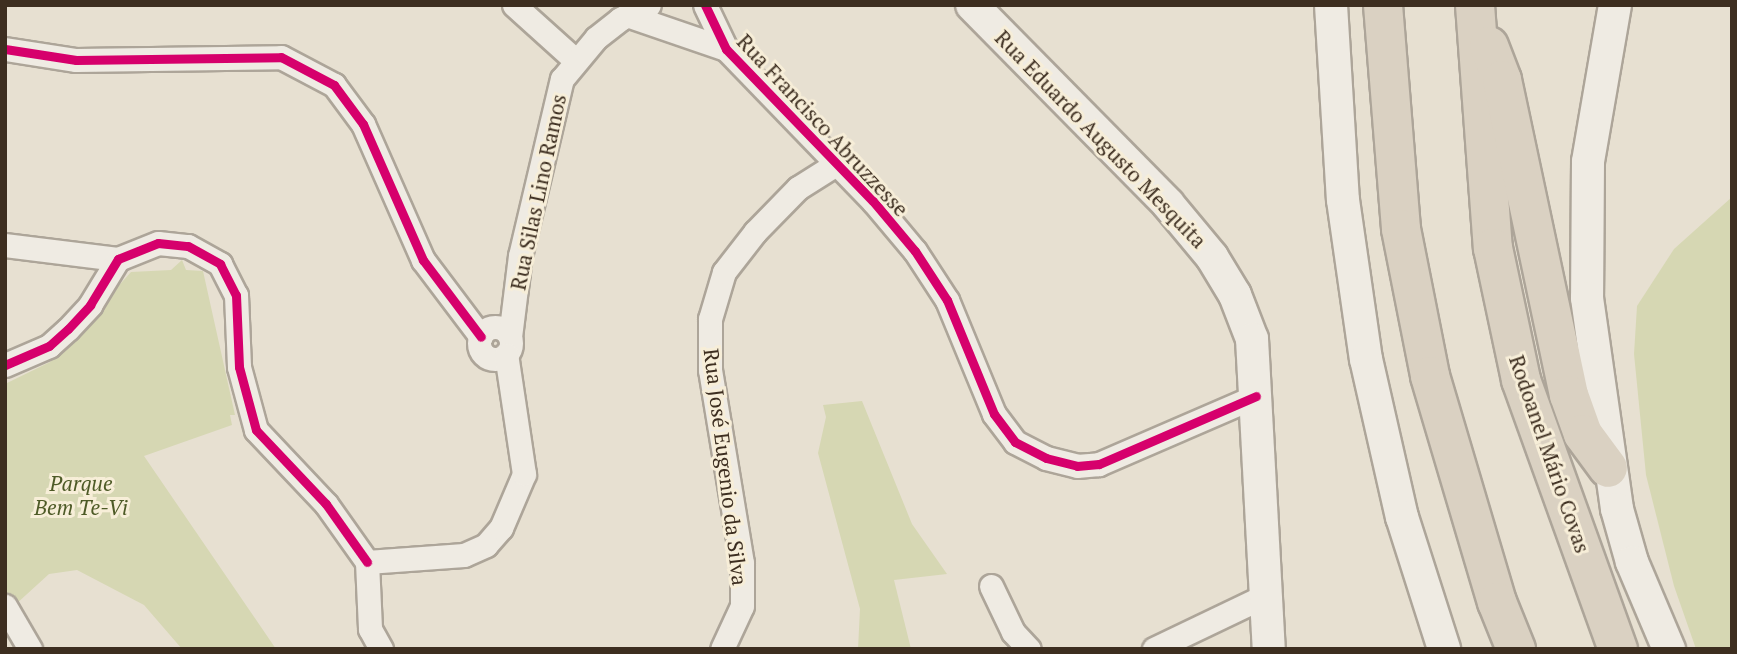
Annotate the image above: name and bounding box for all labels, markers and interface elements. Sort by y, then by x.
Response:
street label: Rua Eduardo Augusto Mesquita [990,25,1212,253]
street label: Rua Francisco Abruzzesse [732,29,914,221]
street label: Rua Silas Lino Ramos [505,92,571,292]
street label: Rua José Eugenio da Silva [699,347,753,587]
street label: Rodoanel Mário Covas [1504,352,1596,556]
park label: Parque Bem Te-Vi [34,470,128,520]

